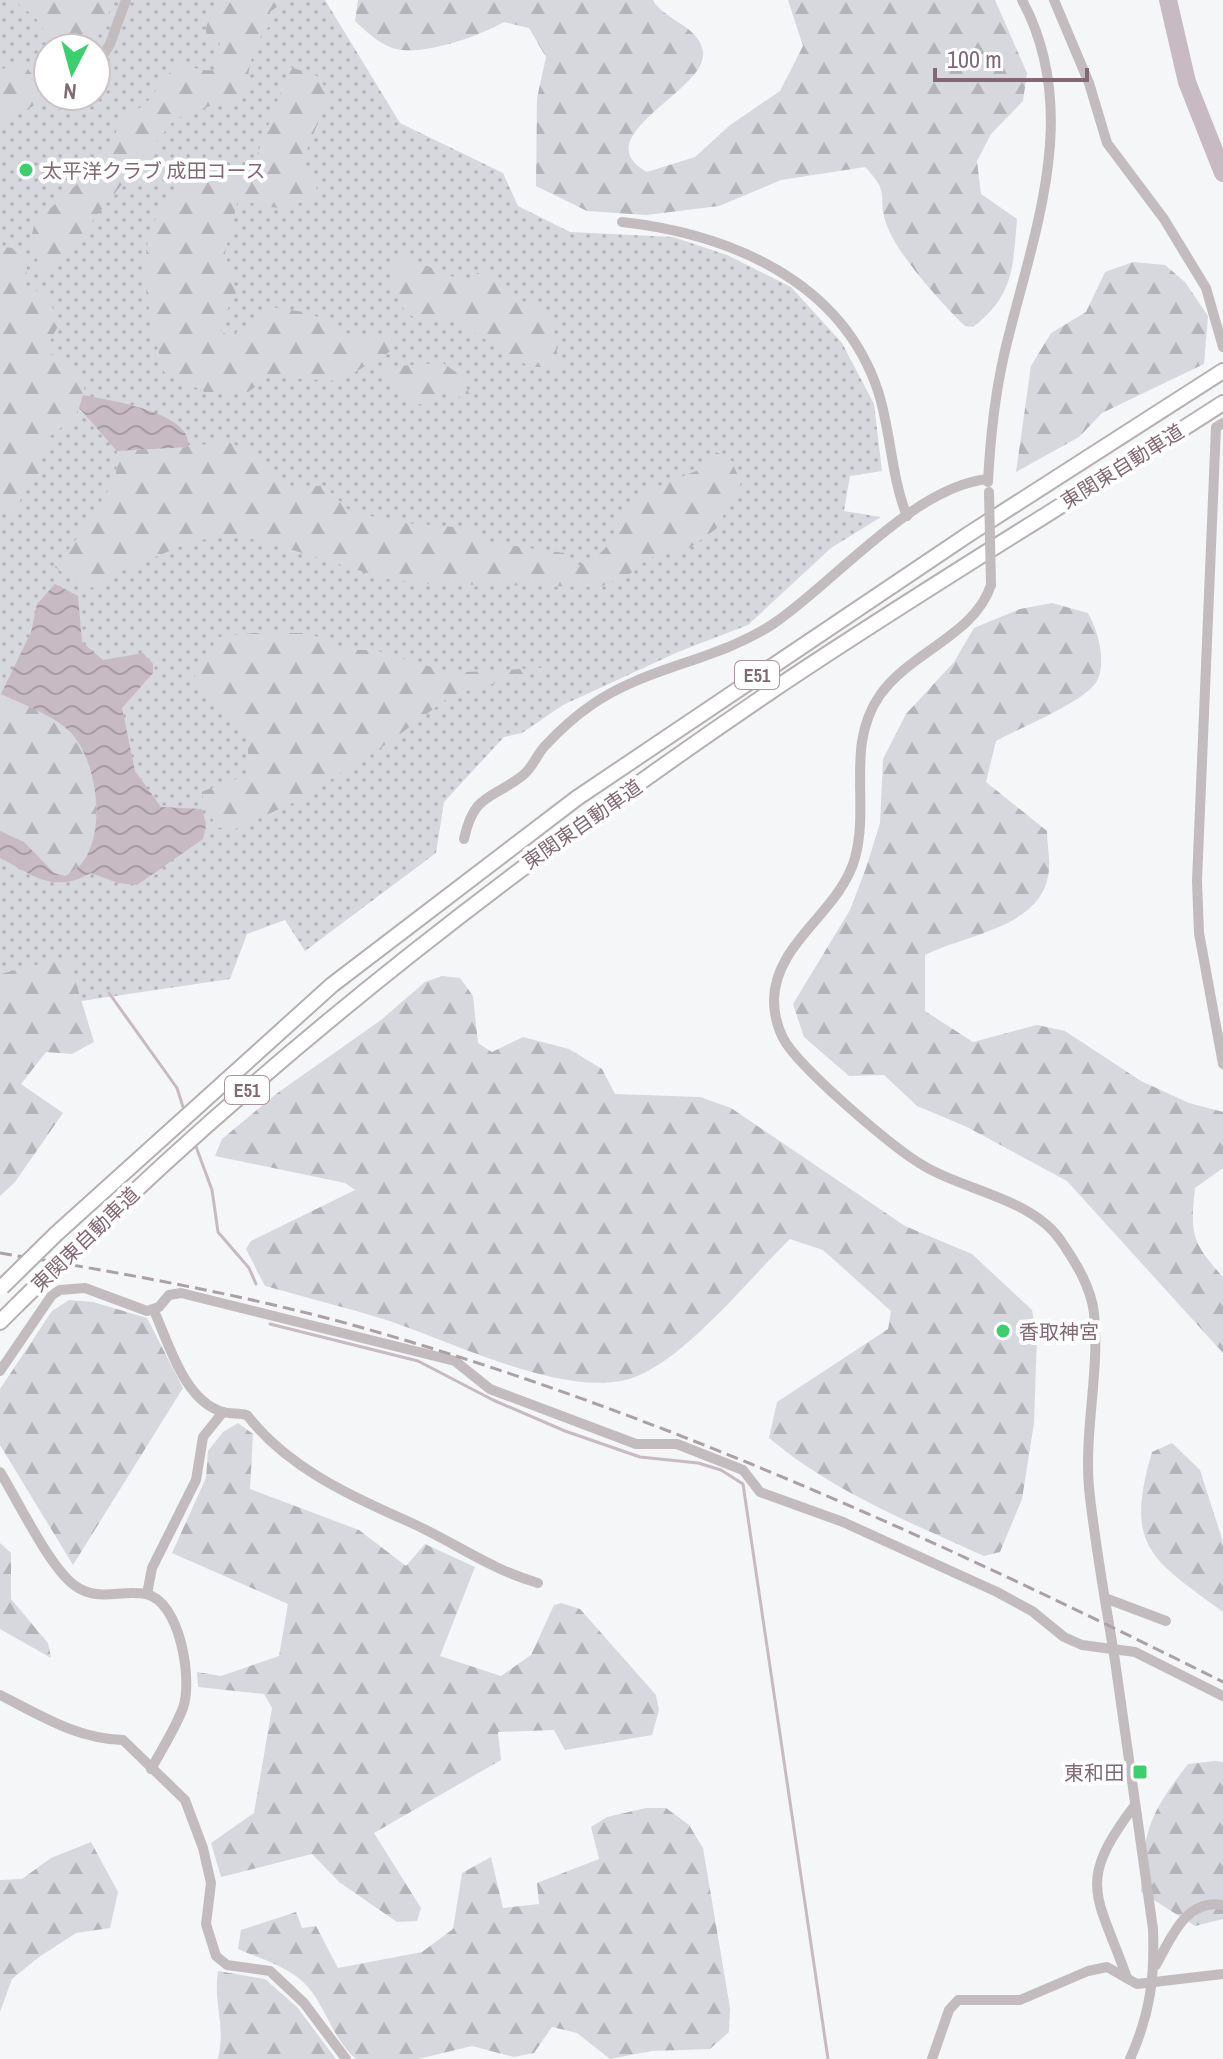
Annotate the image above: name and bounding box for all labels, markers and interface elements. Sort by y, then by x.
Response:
north arrow [32,32,112,112]
scale bar [935,32,1087,82]
text: 100 m [947,43,1002,75]
text: N [62,76,78,107]
place label: 太平洋クラブ 成田コース [42,157,266,184]
marker: 太平洋クラブ 成田コース [17,161,35,179]
street label: 東関東自動車道 [1055,417,1189,515]
road number: E51 [735,661,779,689]
street label: 東関東自動車道 [517,773,647,875]
road number: E51 [225,1076,269,1104]
street label: 東関東自動車道 [25,1181,145,1297]
place label: 香取神宮 [1019,1318,1099,1345]
marker: 香取神宮 [994,1322,1012,1340]
place label: 東和田 [1064,1759,1124,1786]
marker: 東和田 [1131,1763,1149,1781]

